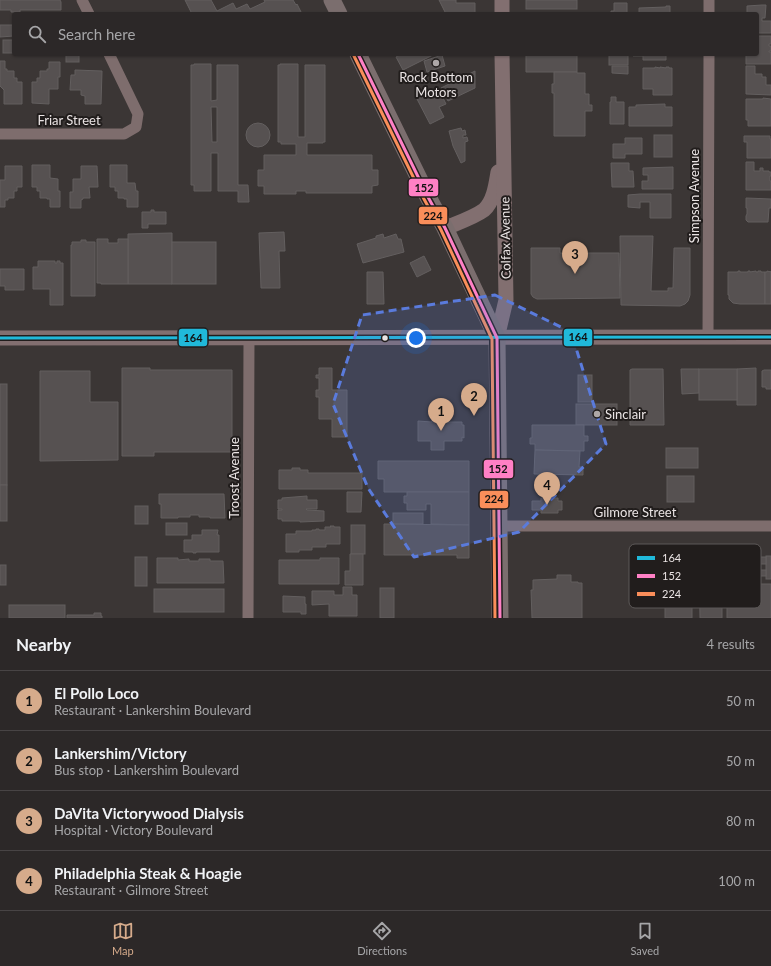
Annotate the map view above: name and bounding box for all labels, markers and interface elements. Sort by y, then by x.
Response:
search box [12,12,759,56]
icon: search [26,23,48,45]
text: Search here [58,25,135,43]
marker: Rock Bottom Motors [431,58,441,68]
place label: Rock Bottom Motors [399,69,473,100]
street label: Friar Street [37,112,101,128]
street label: Simpson Avenue [686,149,702,243]
line badge: 152 [408,178,439,197]
text: 152 [414,181,434,194]
street label: Colfax Avenue [496,197,514,279]
line badge: 224 [418,206,448,225]
text: 224 [423,209,443,222]
pin: 3 [562,241,588,274]
line badge: 164 [178,328,208,347]
your location [406,328,426,348]
line badge: 164 [563,328,593,347]
text: 164 [568,330,588,343]
text: 164 [183,331,203,344]
unlabelled marker [380,333,390,343]
pin: 2 [461,383,487,416]
pin: 1 [428,398,454,431]
place label: Sinclair [605,406,646,422]
marker: Sinclair [592,409,602,419]
street label: Troost Avenue [226,437,242,519]
line badge: 152 [483,459,514,479]
text: 152 [488,462,508,475]
pin: 4 [534,472,560,505]
line badge: 224 [479,490,509,509]
text: 224 [484,492,504,505]
street label: Gilmore Street [594,504,677,520]
legend [629,544,761,608]
text: 164 [662,551,682,564]
text: 152 [662,569,681,582]
text: 224 [662,587,682,600]
text: Nearby [16,634,71,655]
text: 4 results [707,636,755,652]
text: El Pollo Loco [54,684,139,702]
text: 1 [25,693,33,709]
text: 50 m [726,693,755,709]
text: Restaurant · Lankershim Boulevard [54,702,251,718]
text: Lankershim/Victory [54,744,187,762]
text: 2 [25,753,33,769]
text: 50 m [726,753,755,769]
text: Bus stop · Lankershim Boulevard [54,762,239,778]
text: DaVita Victorywood Dialysis [54,804,244,822]
text: 3 [25,813,33,829]
text: 80 m [726,813,755,829]
text: Hospital · Victory Boulevard [54,822,213,838]
text: Philadelphia Steak & Hoagie [54,864,242,882]
text: 4 [25,873,33,889]
text: 100 m [718,873,755,889]
text: Restaurant · Gilmore Street [54,882,208,898]
tab: Map [112,920,134,957]
tab: Directions [357,920,407,957]
tab: Saved [630,920,659,957]

